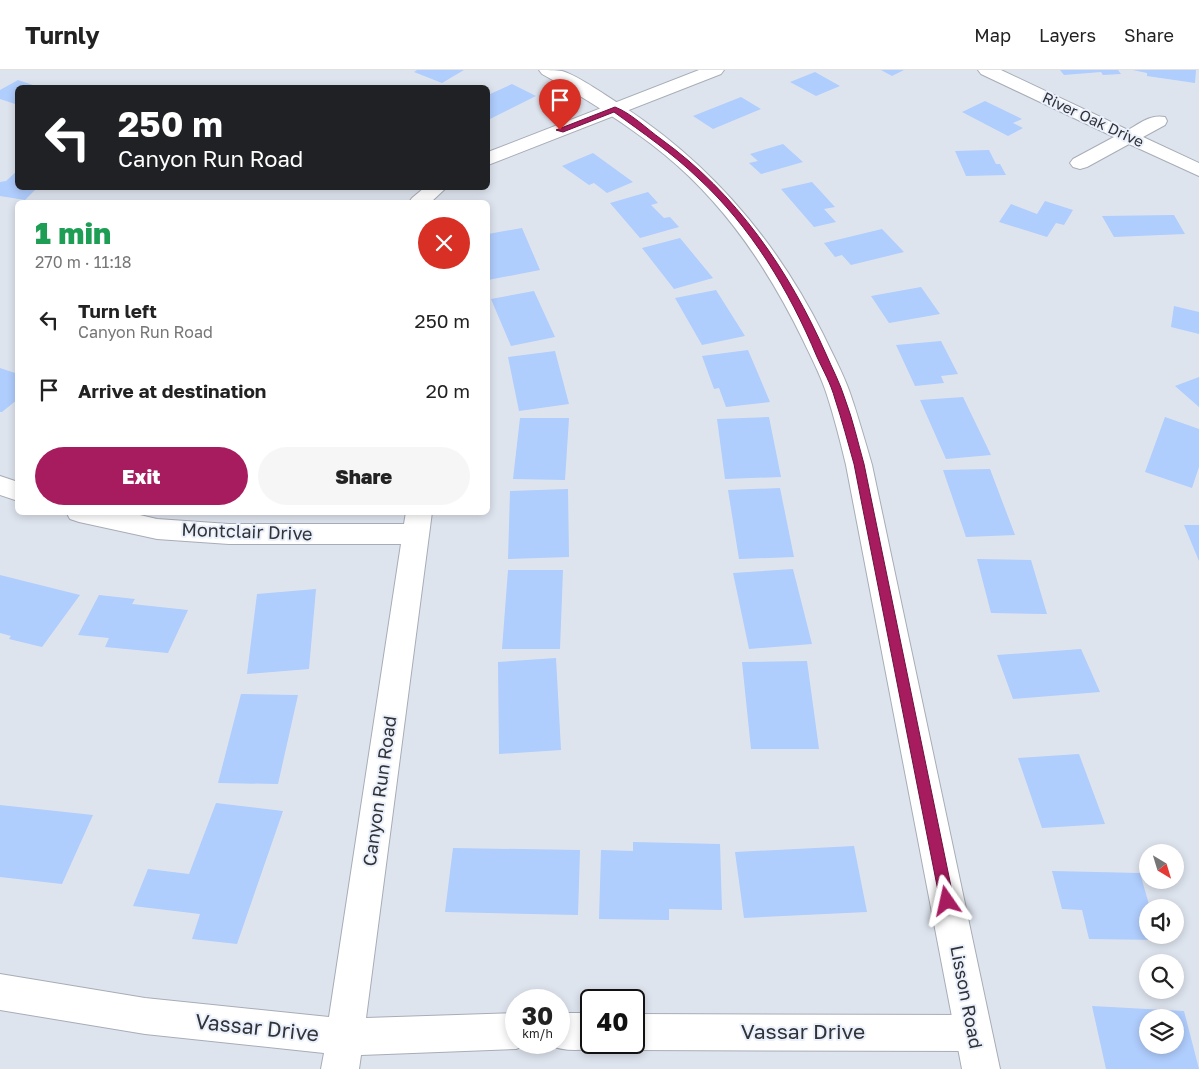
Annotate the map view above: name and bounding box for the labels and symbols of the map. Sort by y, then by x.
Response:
pin [539,79,581,130]
street label: River Oak Drive [1040,88,1147,151]
street label: Montclair Drive [181,518,313,544]
street label: Canyon Run Road [358,714,400,867]
north arrow [1139,844,1184,889]
position arrow [920,874,972,926]
street label: Lisson Road [946,943,988,1050]
speed limit sign: 40 [580,989,645,1054]
street label: Vassar Drive [194,1008,320,1046]
street label: Vassar Drive [741,1018,865,1044]

